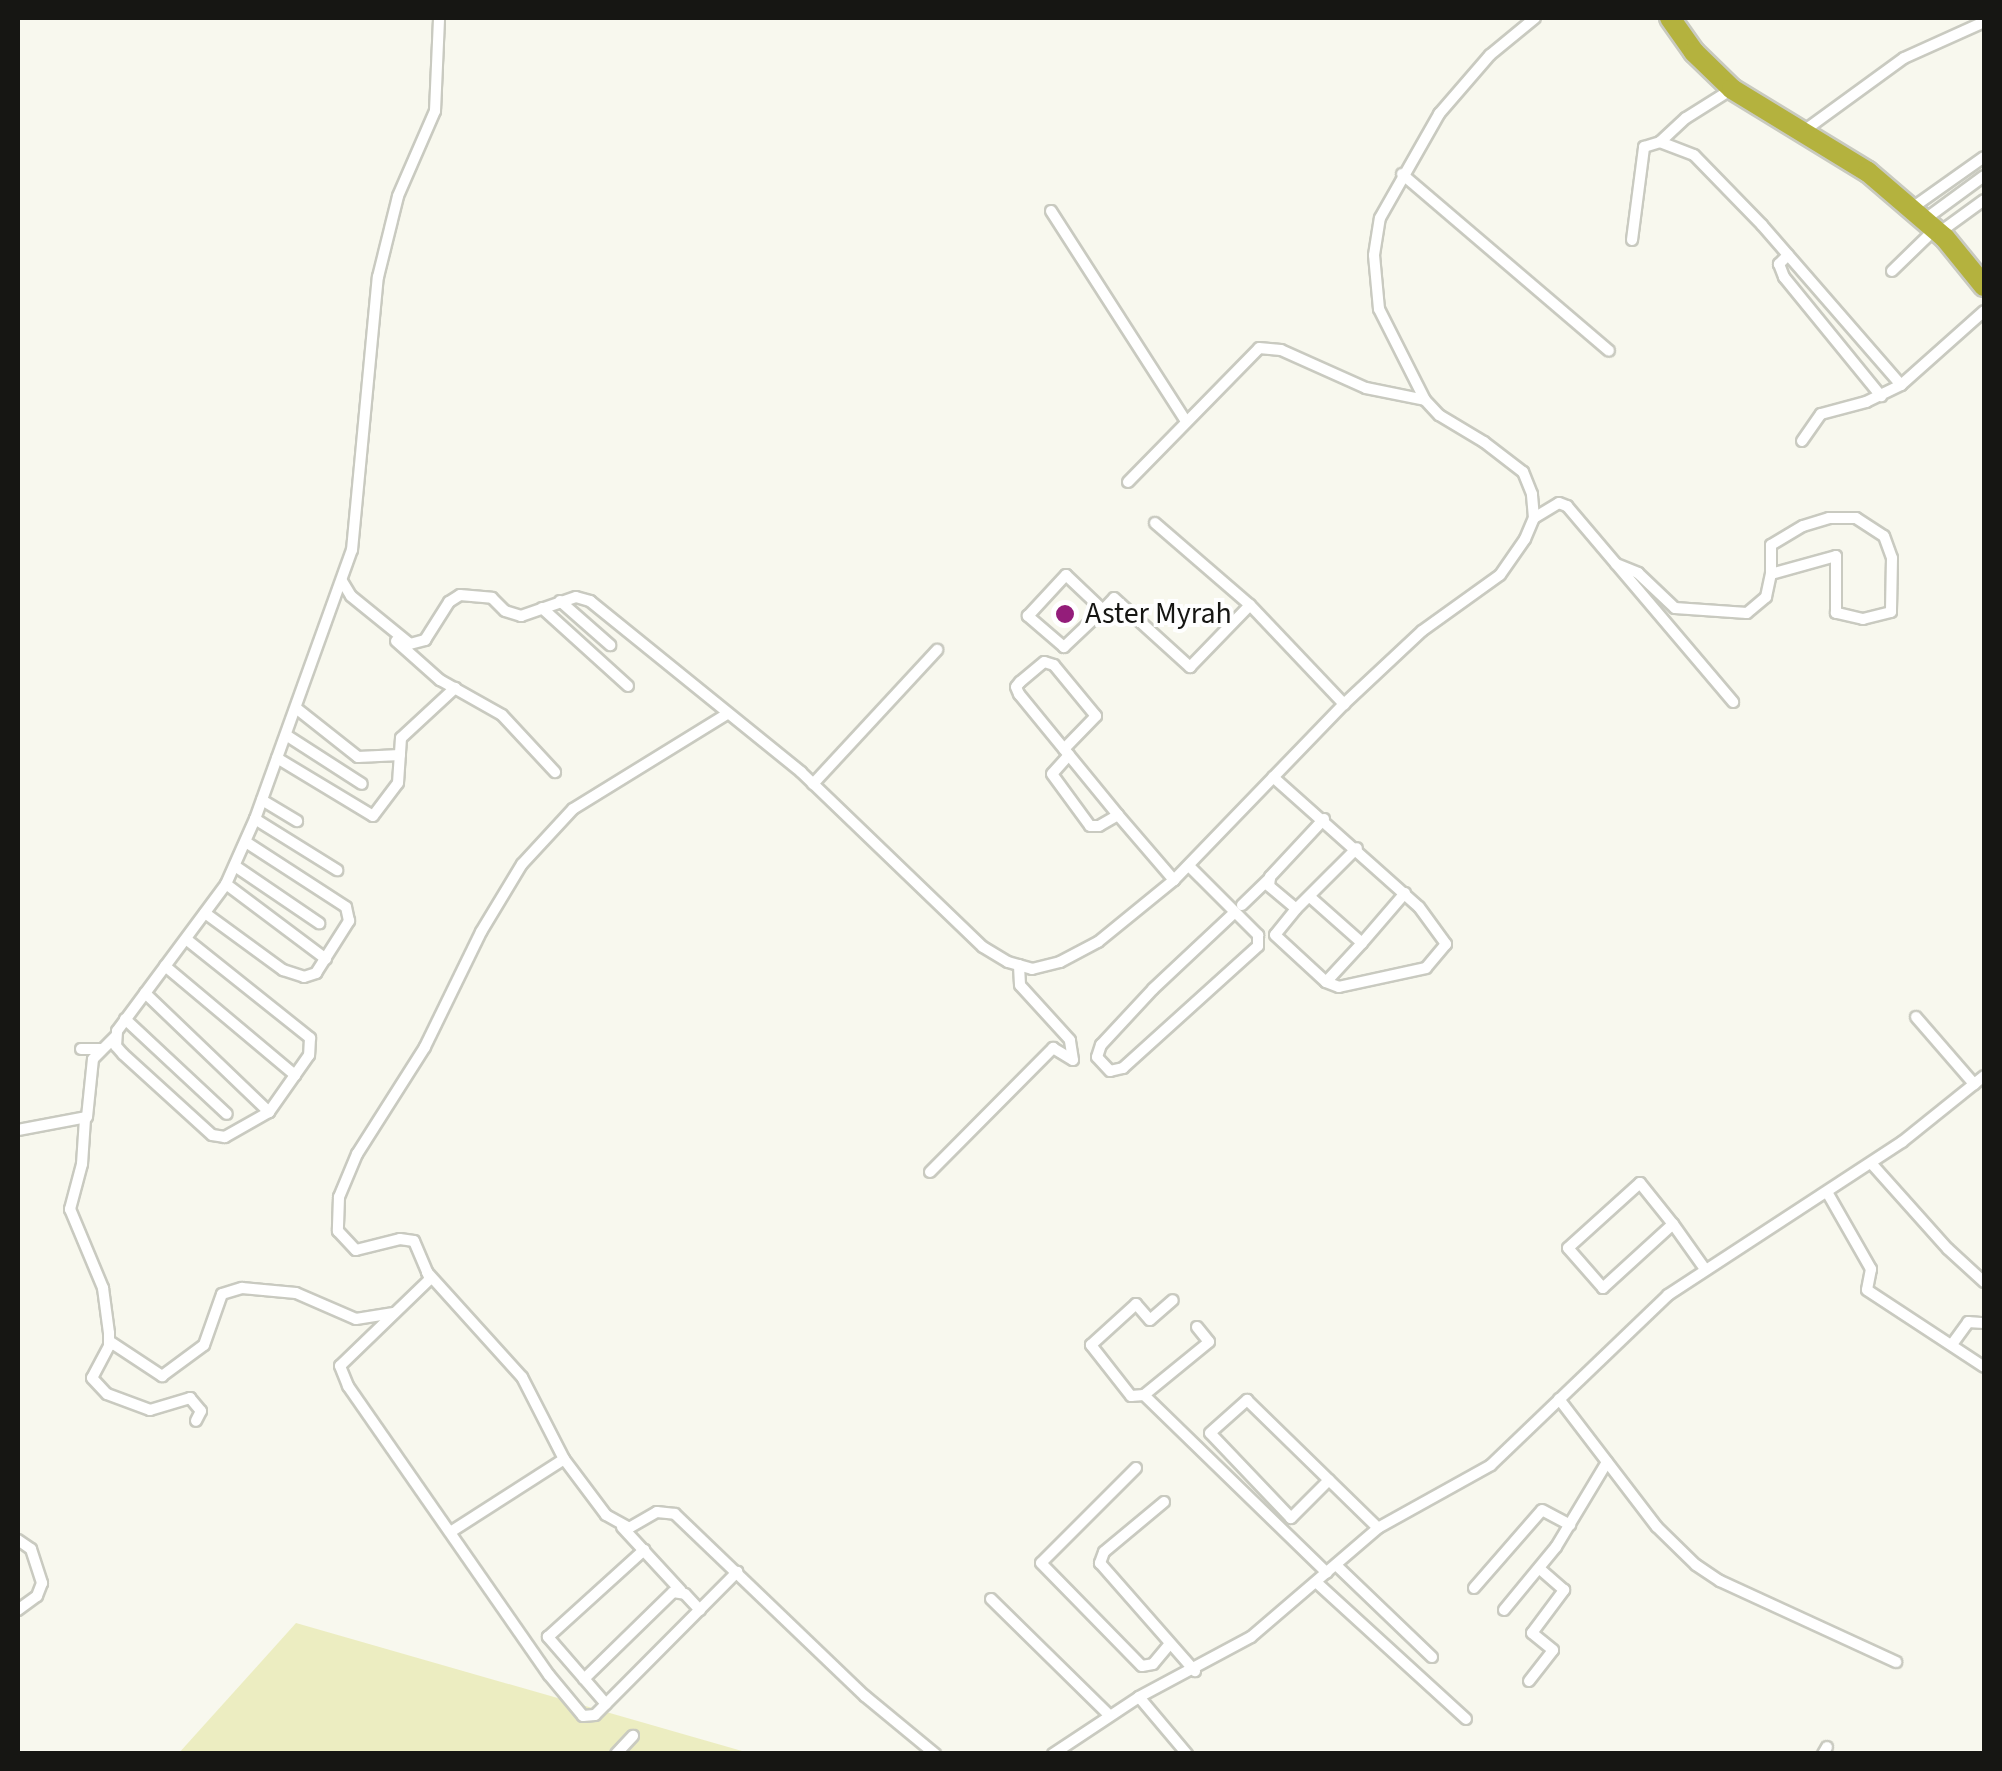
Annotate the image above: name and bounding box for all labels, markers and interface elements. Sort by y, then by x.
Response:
place label: Aster Myrah [1085,596,1232,632]
marker: Aster Myrah [1054,603,1076,625]

